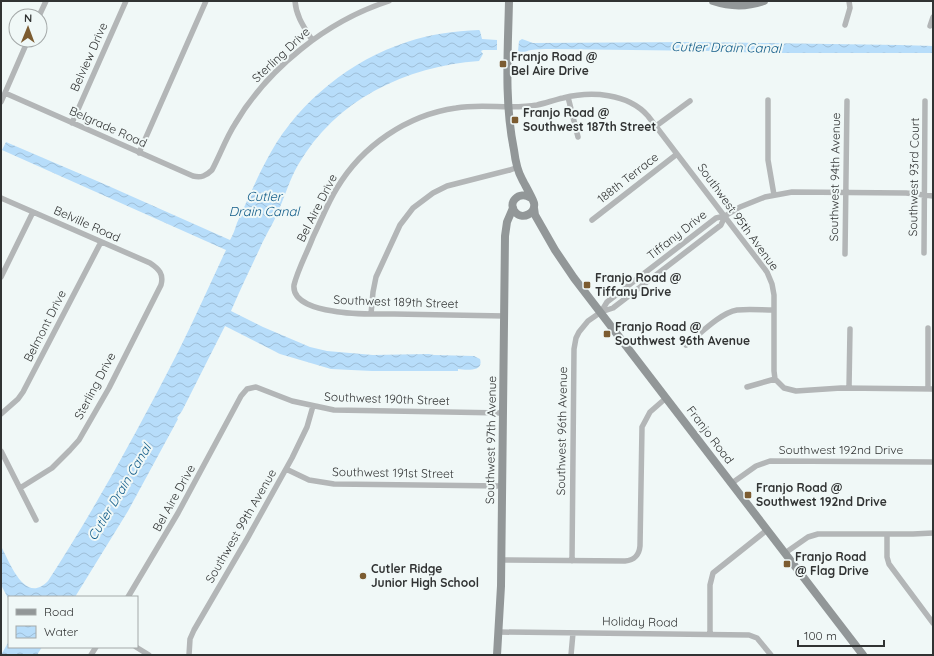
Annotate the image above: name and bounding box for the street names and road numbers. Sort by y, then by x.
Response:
street label: Belview Drive [67,20,111,94]
street label: Sterling Drive [248,24,313,85]
street label: Belgrade Road [67,103,149,150]
street label: Southwest 94th Avenue [826,112,843,241]
street label: Southwest 93rd Court [905,117,922,237]
street label: 188th Terrace [594,149,661,206]
street label: Southwest 95th Avenue [694,160,782,273]
street label: Bel Aire Drive [293,171,340,244]
street label: Belville Road [52,202,123,245]
street label: Tiffany Drive [644,207,710,263]
street label: Belmont Drive [20,287,69,364]
street label: Southwest 189th Street [333,292,459,311]
street label: Sterling Drive [71,349,119,422]
street label: Southwest 96th Avenue [553,366,570,496]
street label: Southwest 97th Avenue [482,376,499,504]
street label: Southwest 190th Street [324,389,450,408]
street label: Franjo Road [684,403,737,467]
street label: Southwest 192nd Drive [779,442,904,457]
street label: Bel Aire Drive [149,461,198,534]
street label: Southwest 191st Street [332,464,454,481]
street label: Southwest 99th Avenue [202,466,279,585]
street label: Holiday Road [602,613,678,630]

